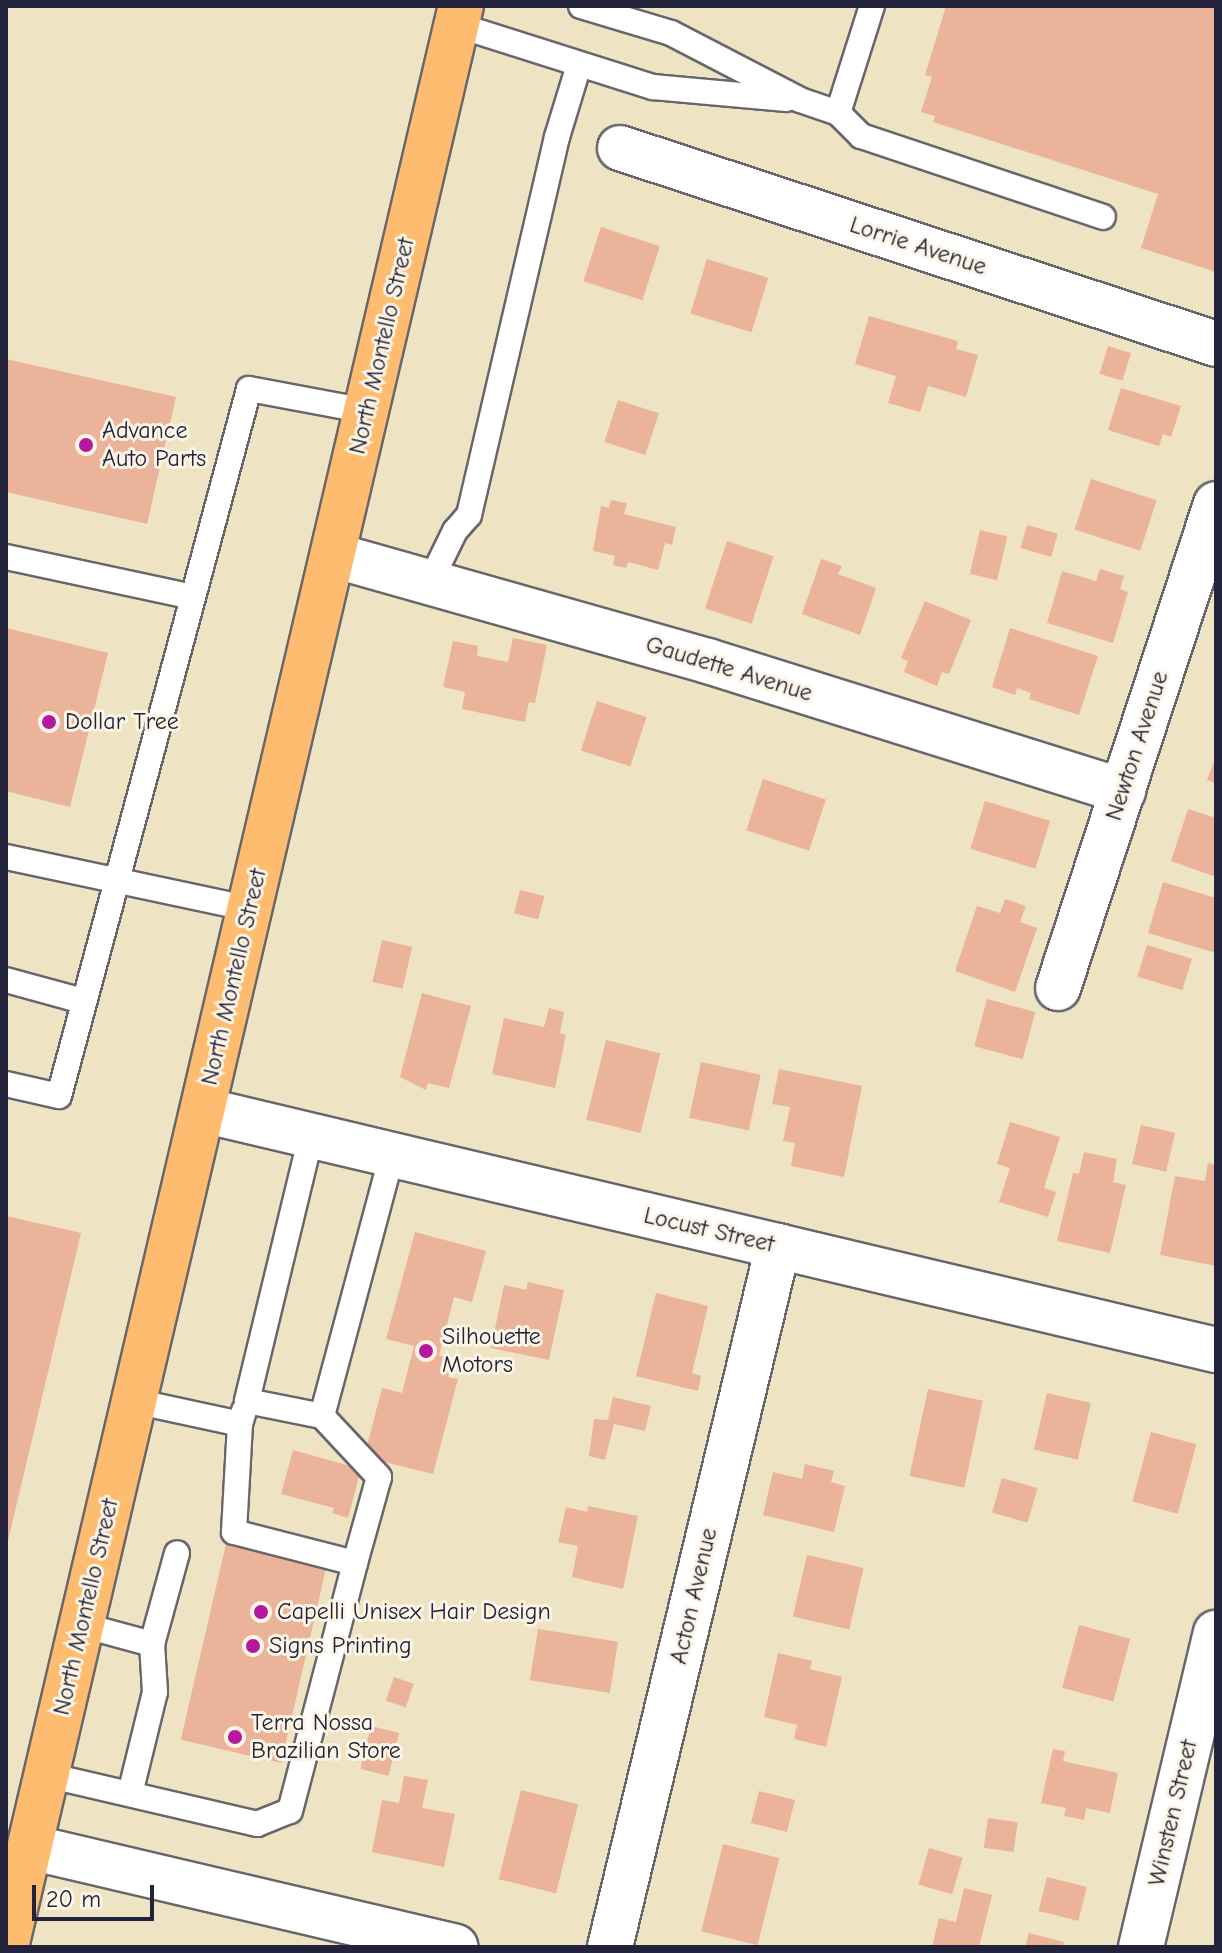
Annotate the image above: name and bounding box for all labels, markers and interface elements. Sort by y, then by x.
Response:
street label: Lorrie Avenue [846,210,990,282]
street label: North Montello Street [343,235,421,457]
place label: Advance Auto Parts [102,417,206,473]
marker: Advance Auto Parts [77,436,95,454]
street label: Gaudette Avenue [642,630,816,708]
street label: Newton Avenue [1099,668,1175,824]
place label: Dollar Tree [65,708,179,736]
marker: Dollar Tree [40,713,58,731]
street label: North Montello Street [195,866,273,1088]
street label: Locust Street [641,1201,777,1259]
place label: Silhouette Motors [442,1323,541,1379]
marker: Silhouette Motors [417,1342,435,1360]
street label: North Montello Street [47,1496,125,1718]
street label: Acton Avenue [664,1525,724,1667]
place label: Capelli Unisex Hair Design [277,1598,551,1626]
marker: Capelli Unisex Hair Design [252,1603,270,1621]
place label: Signs Printing [269,1632,412,1660]
marker: Signs Printing [244,1637,262,1655]
place label: Terra Nossa Brazilian Store [251,1709,401,1765]
marker: Terra Nossa Brazilian Store [226,1728,244,1746]
street label: Winsten Street [1142,1737,1204,1889]
scale bar [36,1869,158,1919]
text: 20 m [46,1885,101,1913]

